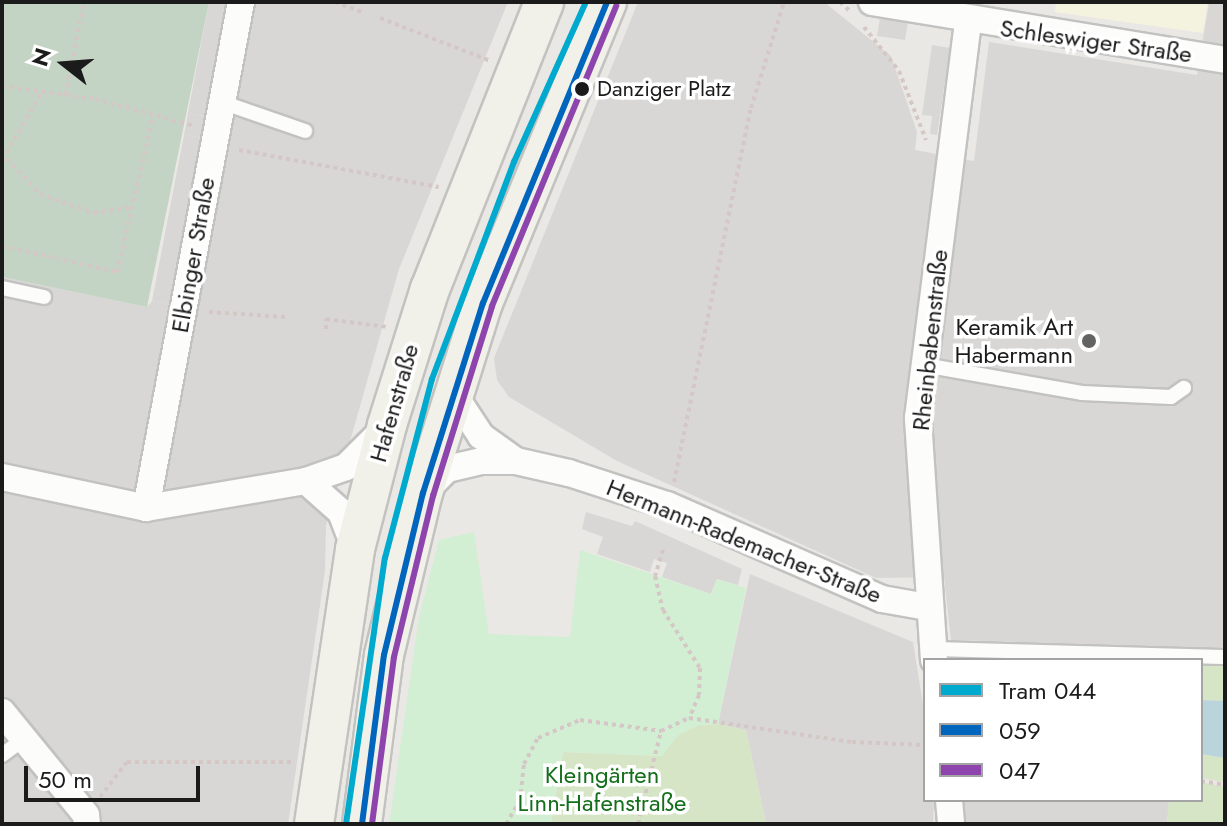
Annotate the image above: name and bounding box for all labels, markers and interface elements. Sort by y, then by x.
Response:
street label: Schleswiger Straße [998,13,1194,69]
north arrow [24,24,104,104]
text: N [23,44,59,70]
place label: Danziger Platz [597,76,731,102]
marker: Danziger Platz [574,81,590,97]
street label: Elbinger Straße [165,175,221,335]
street label: Rheinbabenstraße [906,248,954,432]
place label: Keramik Art Habermann [955,313,1073,369]
marker: Keramik Art Habermann [1080,332,1098,350]
street label: Hafenstraße [363,341,425,465]
street label: Hermann-Rademacher-Straße [602,473,886,609]
legend [923,658,1203,802]
text: Tram 044 [999,673,1096,708]
text: 059 [999,713,1041,748]
scale bar [28,750,204,800]
text: 047 [999,753,1040,788]
park label: Kleingärten Linn-Hafenstraße [518,761,686,817]
text: 50 m [38,762,92,797]

